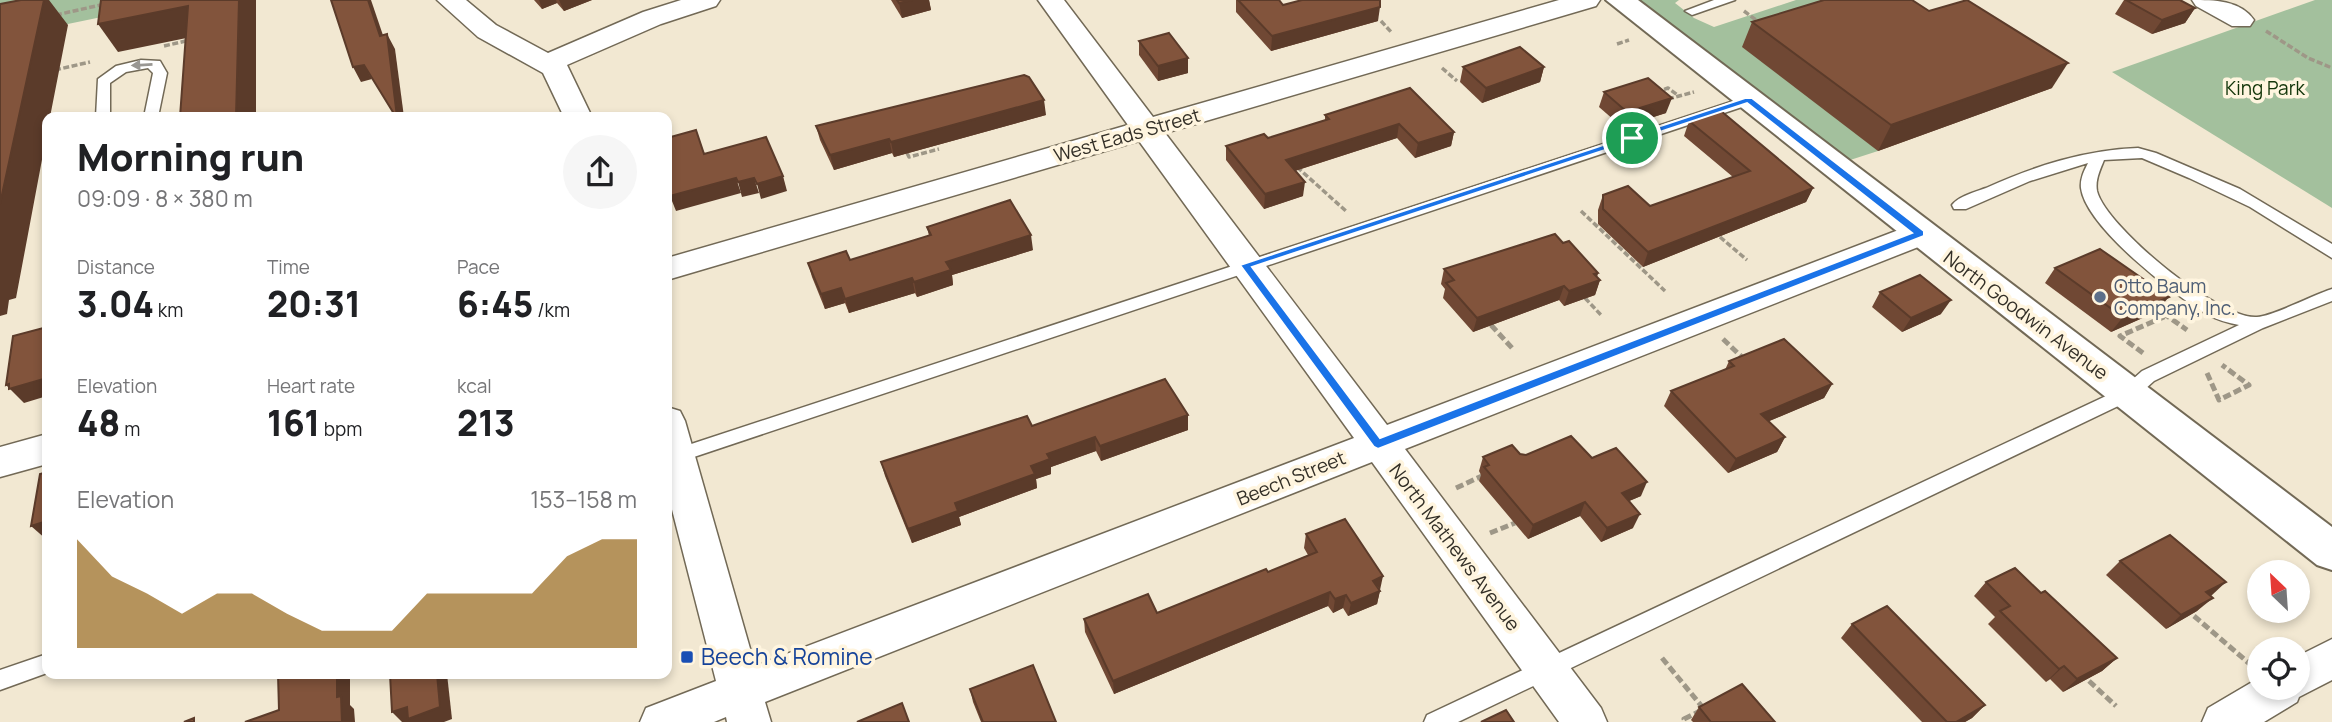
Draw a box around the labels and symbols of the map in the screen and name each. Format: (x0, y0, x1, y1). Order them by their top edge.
one-way arrow (131, 60, 153, 71)
park label: King Park (2225, 75, 2306, 101)
street label: West Eads Street (1051, 102, 1203, 168)
pin (1602, 108, 1662, 168)
street label: North Goodwin Avenue (1938, 244, 2114, 386)
place label: Otto Baum Company, Inc. (2114, 273, 2236, 321)
marker: Otto Baum Company, Inc. (2092, 289, 2108, 305)
street label: Beech Street (1233, 444, 1349, 512)
street label: North Mathews Avenue (1384, 458, 1526, 636)
north arrow (2247, 560, 2310, 623)
place label: Beech & Romine (701, 640, 873, 672)
marker: Beech & Romine (679, 649, 695, 665)

